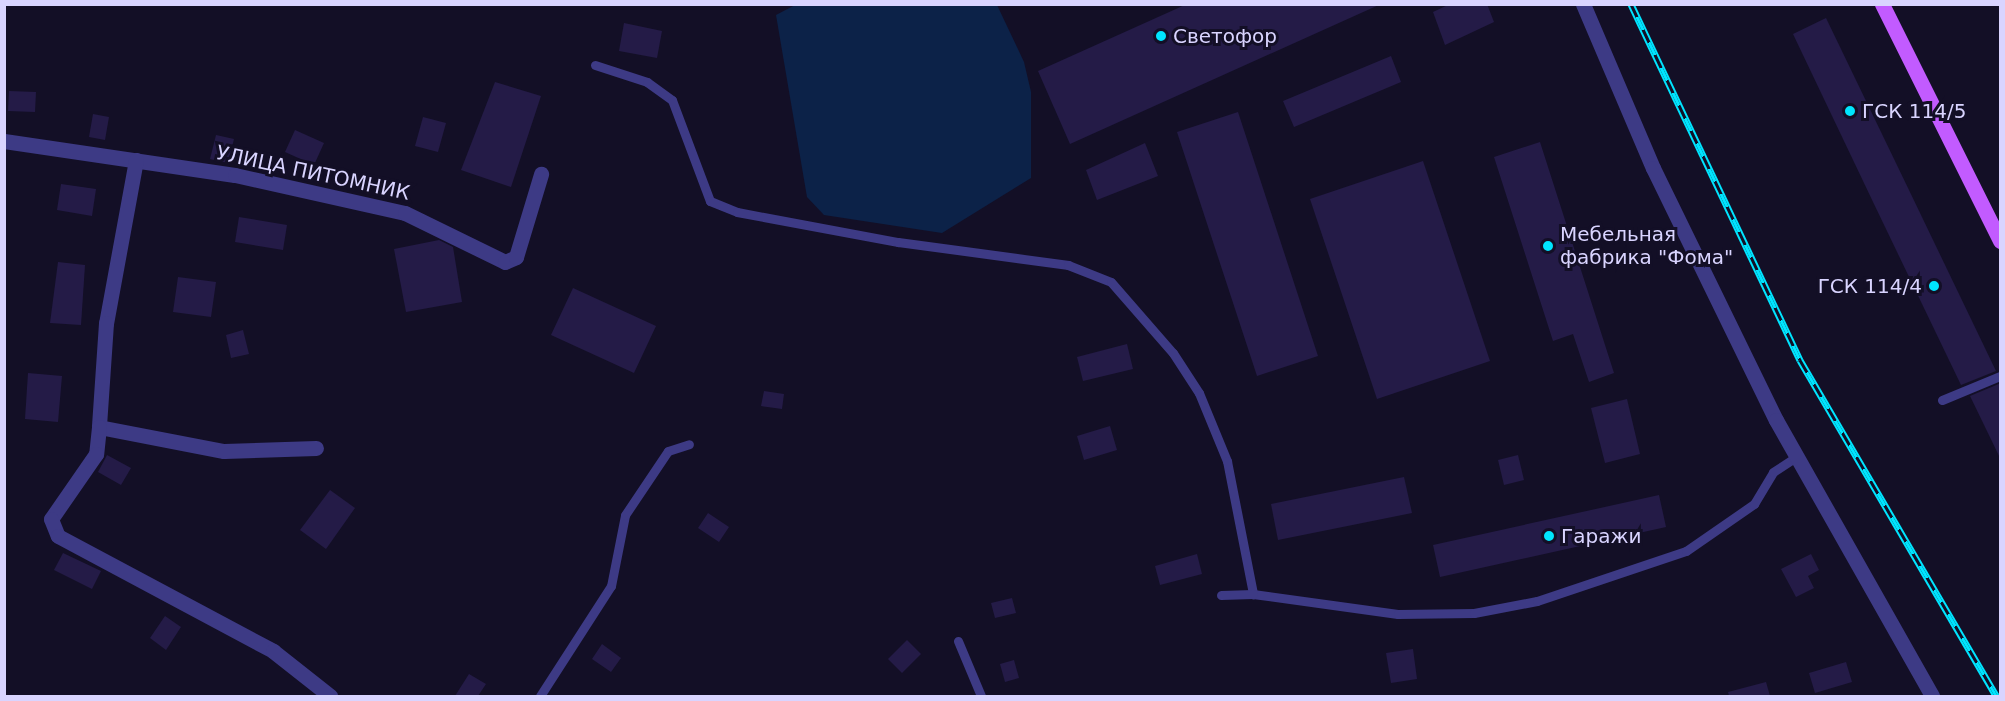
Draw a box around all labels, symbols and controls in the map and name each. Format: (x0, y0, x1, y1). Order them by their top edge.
place label: Светофор (1173, 24, 1277, 48)
marker: Светофор (1154, 29, 1168, 43)
place label: ГСК 114/5 (1862, 99, 1966, 123)
marker: ГСК 114/5 (1843, 104, 1857, 118)
street label: УЛИЦА ПИТОМНИК (214, 141, 412, 205)
place label: Мебельная фабрика "Фома" (1560, 222, 1733, 269)
marker: Мебельная фабрика "Фома" (1541, 239, 1555, 253)
place label: ГСК 114/4 (1818, 274, 1922, 298)
marker: ГСК 114/4 (1927, 279, 1941, 293)
place label: Гаражи (1561, 524, 1641, 548)
marker: Гаражи (1542, 529, 1556, 543)

